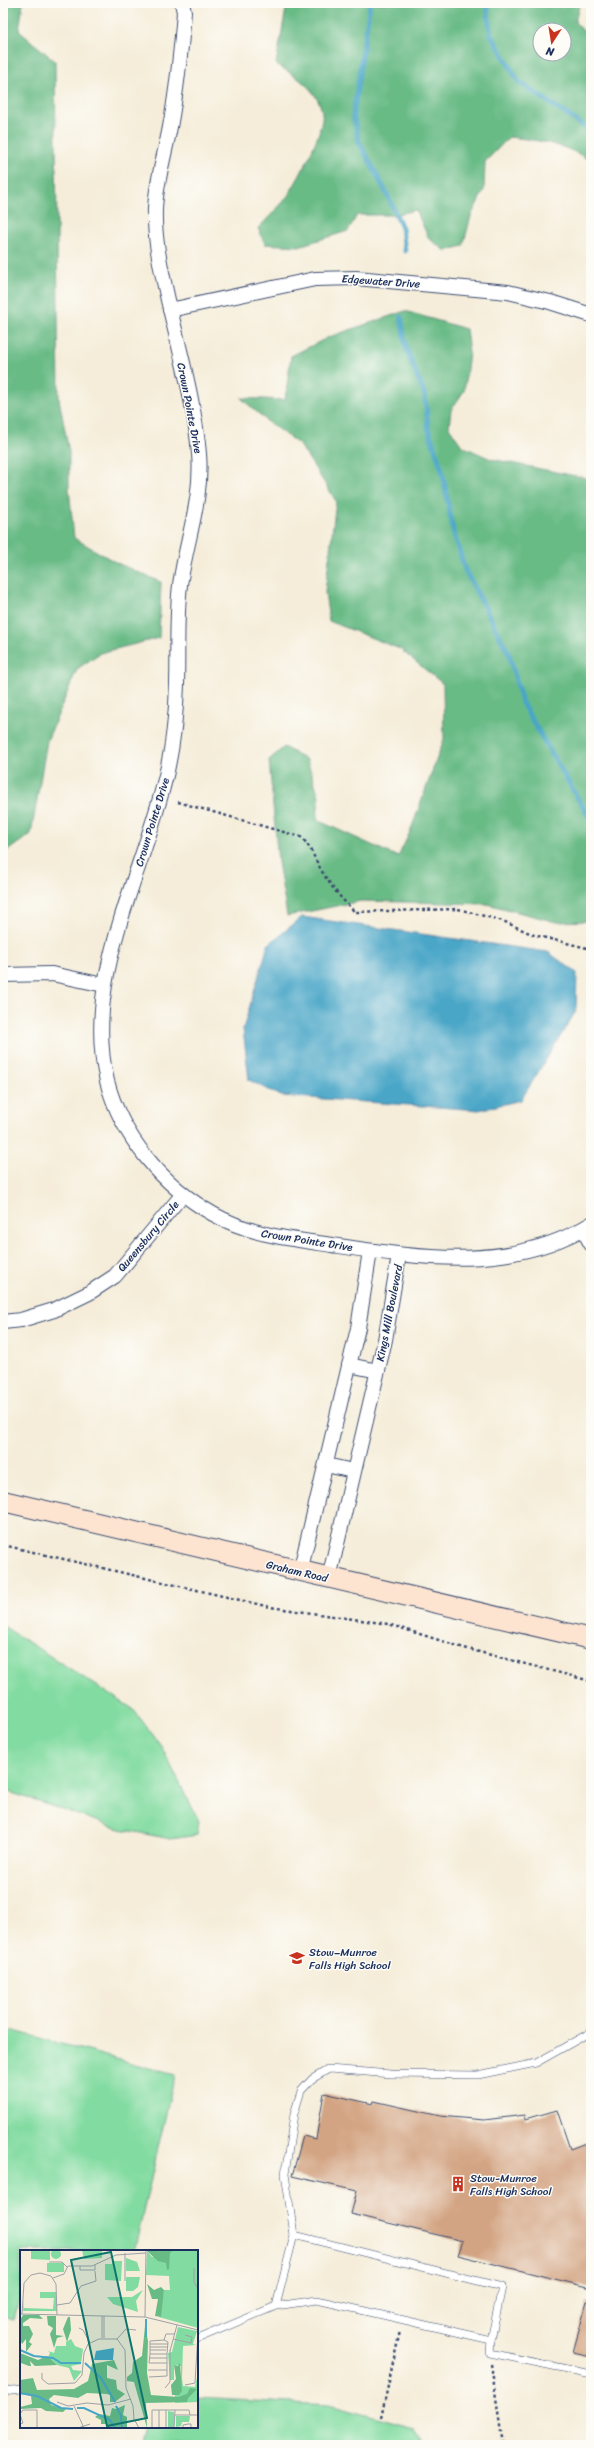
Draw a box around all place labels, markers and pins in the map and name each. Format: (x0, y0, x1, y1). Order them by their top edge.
place label: Stow–Munroe Falls High School (309, 1943, 391, 1975)
school or university icon: Stow–Munroe Falls High School (288, 1949, 306, 1967)
place label: Stow-Munroe Falls High School (470, 2169, 552, 2201)
building icon: Stow-Munroe Falls High School (449, 2175, 467, 2193)

